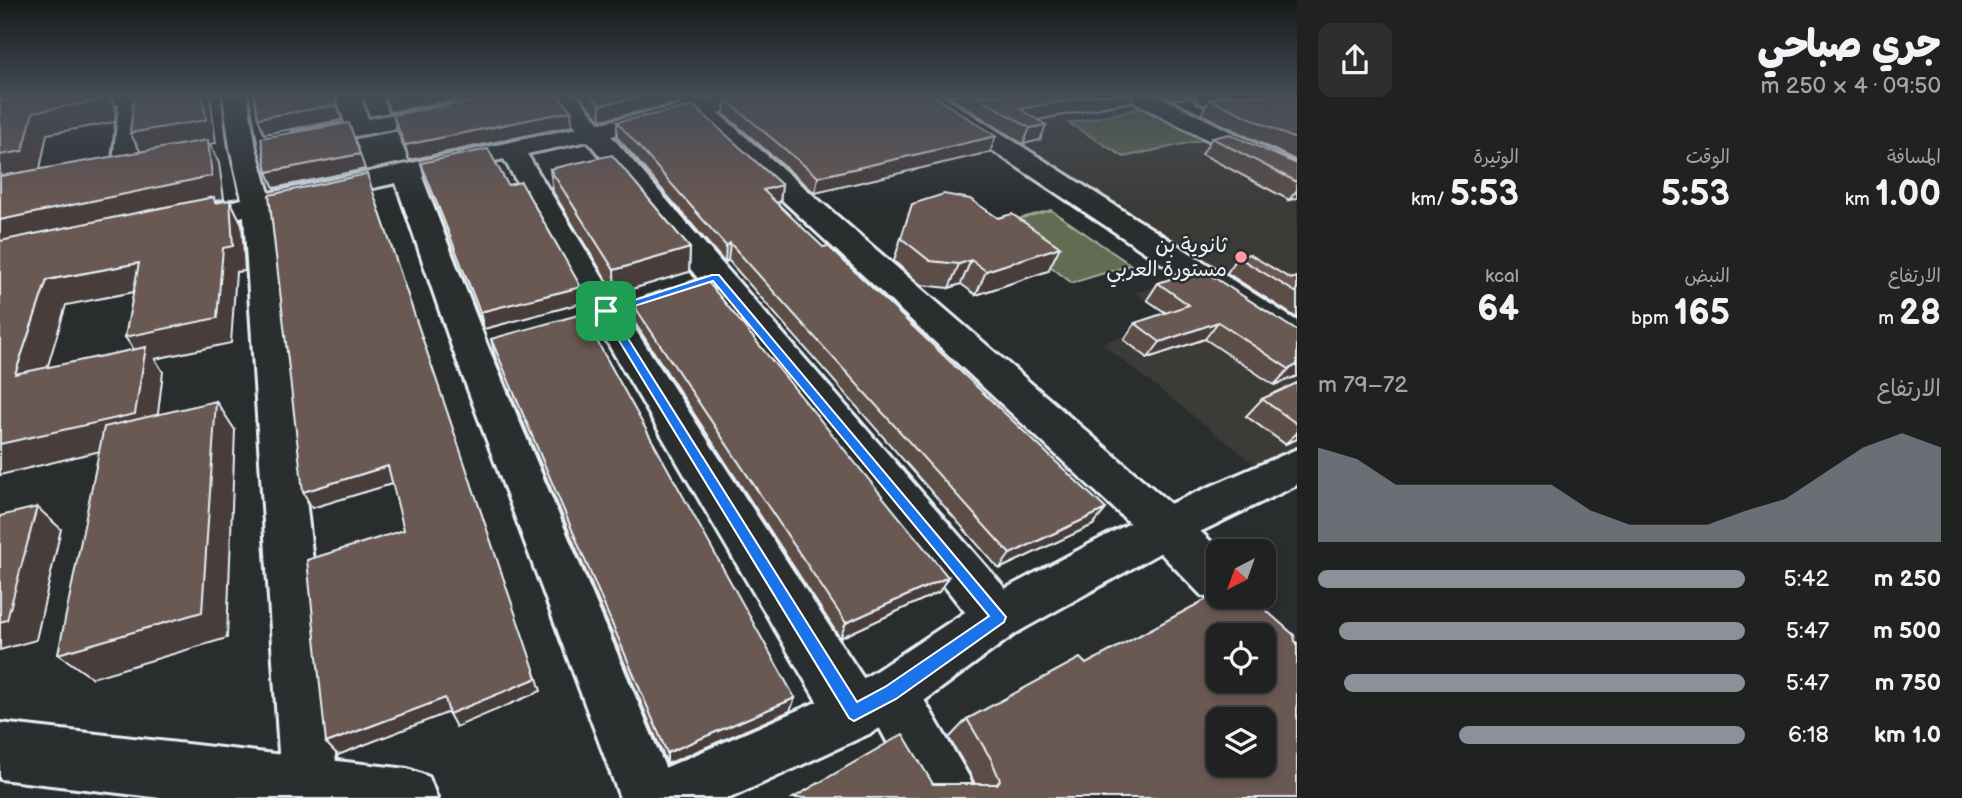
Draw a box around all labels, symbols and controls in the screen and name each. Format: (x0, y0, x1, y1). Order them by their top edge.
button: share (1318, 23, 1392, 97)
text: جري صباحي (1757, 23, 1941, 68)
text: 09:50 · 4 × 250 m (1761, 72, 1941, 100)
text: الوتيرة (1473, 146, 1519, 169)
text: الوقت (1686, 146, 1730, 169)
text: المسافة (1887, 146, 1941, 169)
text: 5:53 (1450, 173, 1519, 216)
text: 5:53 (1661, 173, 1730, 216)
text: 1.00 (1875, 173, 1941, 216)
text: /km (1411, 188, 1450, 211)
text: km (1845, 188, 1875, 211)
place label: ثانوية بن مستورة العربي (1106, 233, 1228, 288)
marker: ثانوية بن مستورة العربي (1233, 249, 1249, 265)
text: kcal (1485, 265, 1519, 288)
text: النبض (1685, 265, 1730, 288)
text: الارتفاع (1888, 265, 1941, 288)
pin (576, 281, 636, 341)
text: 64 (1477, 288, 1519, 331)
icon: arrive (587, 292, 625, 330)
text: 165 (1674, 292, 1730, 335)
text: 28 (1899, 292, 1941, 335)
text: bpm (1631, 307, 1674, 330)
text: m (1878, 307, 1899, 330)
text: 72–79 m (1318, 371, 1408, 399)
text: الارتفاع (1877, 375, 1941, 403)
north arrow (1206, 539, 1276, 609)
map controls (1206, 539, 1276, 777)
text: 5:42 (1784, 565, 1829, 593)
text: 250 m (1874, 565, 1941, 593)
text: 5:47 (1786, 617, 1829, 645)
text: 500 m (1873, 617, 1941, 645)
button: locate (1206, 623, 1276, 693)
text: 5:47 (1786, 669, 1829, 697)
text: 750 m (1875, 669, 1941, 697)
button: layers (1206, 707, 1276, 777)
text: 6:18 (1788, 721, 1829, 749)
text: 1.0 km (1874, 721, 1941, 749)

